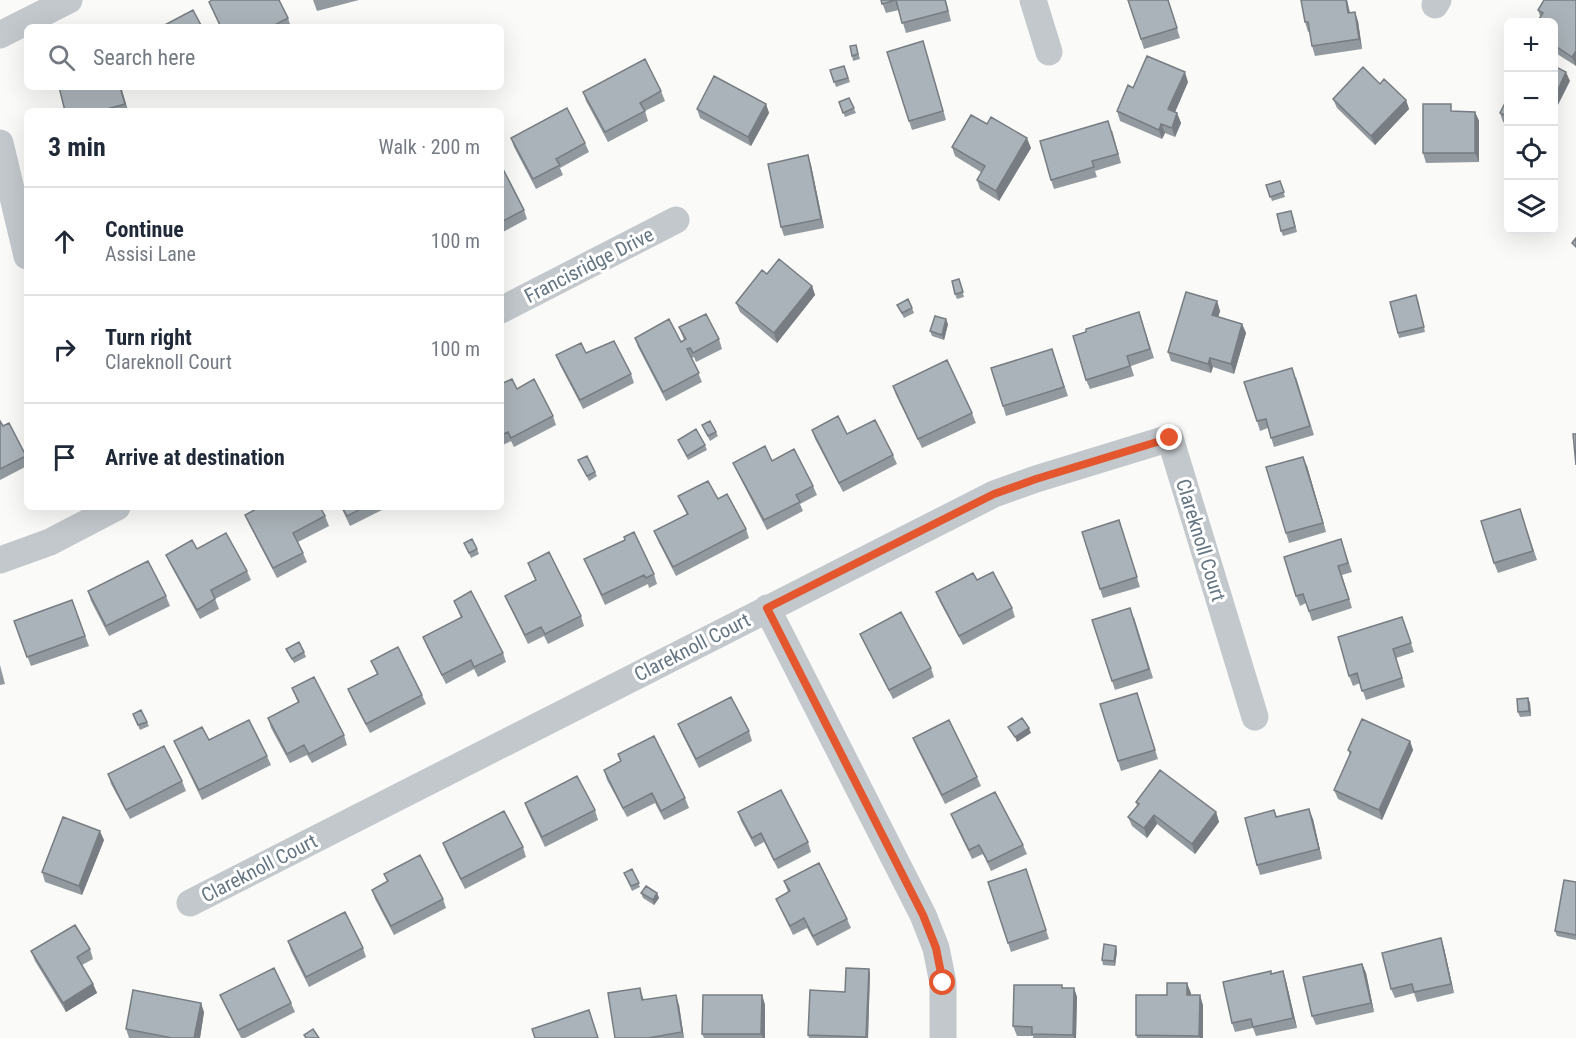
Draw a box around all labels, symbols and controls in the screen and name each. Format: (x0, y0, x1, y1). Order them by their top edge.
map controls (1504, 18, 1558, 234)
button: + (1504, 18, 1558, 72)
search box (24, 24, 504, 90)
icon: search (45, 41, 78, 74)
text: Search here (93, 45, 195, 70)
button: − (1504, 72, 1558, 126)
button: locate (1504, 126, 1558, 180)
text: 3 min (48, 132, 106, 162)
text: Walk · 200 m (379, 135, 480, 159)
button: layers (1504, 180, 1558, 234)
text: Continue (105, 217, 184, 242)
street label: Francisridge Drive (520, 222, 658, 308)
icon: ahead (48, 225, 81, 258)
text: 100 m (431, 229, 480, 253)
text: Assisi Lane (105, 242, 196, 266)
text: Turn right (105, 325, 192, 350)
icon: right (48, 333, 81, 366)
text: 100 m (431, 337, 480, 361)
text: Clareknoll Court (105, 350, 232, 374)
route end (1156, 424, 1182, 450)
icon: arrive (48, 441, 81, 474)
text: Arrive at destination (105, 445, 285, 470)
street label: Clareknoll Court (1171, 476, 1231, 604)
street label: Clareknoll Court (630, 607, 754, 686)
street label: Clareknoll Court (197, 828, 321, 907)
route start (929, 969, 955, 995)

